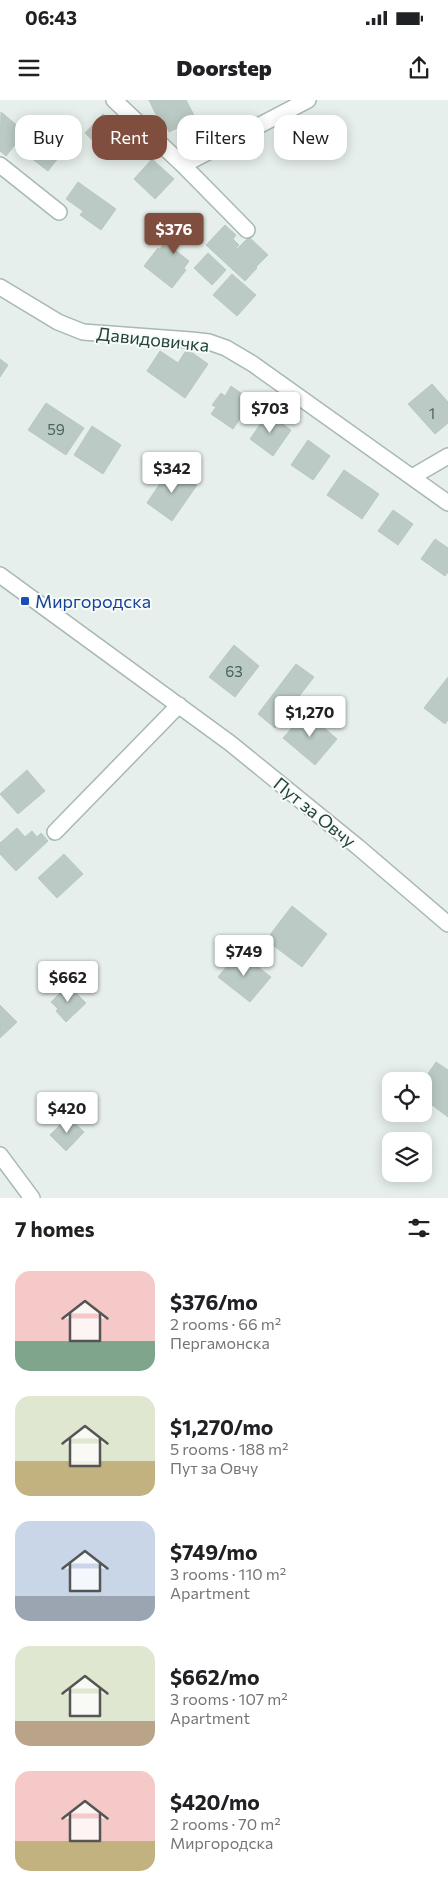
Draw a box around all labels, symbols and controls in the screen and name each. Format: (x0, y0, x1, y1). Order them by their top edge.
text: 06:43 (25, 6, 77, 29)
icon: menu (15, 54, 43, 82)
text: Doorstep (176, 54, 272, 81)
icon: share (405, 54, 433, 82)
chip: Buy (15, 115, 82, 160)
chip: Rent (92, 115, 167, 160)
chip: Filters (177, 115, 264, 160)
chip: New (274, 115, 347, 160)
pin: $376 (144, 212, 204, 255)
text: $376 (156, 219, 192, 238)
street label: Давидовичка (96, 322, 210, 356)
pin: $703 (240, 392, 300, 434)
text: $703 (251, 398, 289, 417)
house number: 1 (429, 404, 435, 422)
house number: 59 (47, 420, 65, 438)
pin: $342 (142, 452, 202, 494)
text: $342 (153, 458, 191, 477)
place label: Миргородска (35, 590, 151, 612)
marker: Миргородска (19, 595, 31, 607)
house number: 63 (225, 662, 243, 680)
pin: $1,270 (269, 696, 351, 738)
text: $1,270 (286, 702, 334, 721)
street label: Пут за Овчу (269, 772, 361, 852)
pin: $749 (214, 934, 274, 977)
text: $749 (226, 941, 262, 960)
pin: $662 (38, 960, 98, 1003)
text: $662 (49, 967, 87, 986)
map controls (382, 1072, 432, 1182)
button: locate (382, 1072, 432, 1122)
pin: $420 (37, 1092, 97, 1134)
text: $420 (48, 1098, 86, 1117)
button: layers (382, 1132, 432, 1182)
icon: filters (405, 1214, 433, 1242)
text: 7 homes (15, 1216, 94, 1241)
text: $376/mo (170, 1289, 258, 1314)
icon: home (55, 1291, 115, 1351)
text: 2 rooms · 66 m² (170, 1314, 281, 1333)
text: Пергамонска (170, 1333, 270, 1352)
text: $1,270/mo (170, 1414, 273, 1439)
icon: home (55, 1416, 115, 1476)
text: 5 rooms · 188 m² (170, 1439, 288, 1458)
text: Пут за Овчу (170, 1458, 258, 1477)
text: $749/mo (170, 1539, 257, 1564)
icon: home (55, 1541, 115, 1601)
text: 3 rooms · 110 m² (170, 1564, 286, 1583)
text: Apartment (170, 1583, 250, 1602)
text: $662/mo (170, 1664, 260, 1689)
icon: home (55, 1666, 115, 1726)
text: 3 rooms · 107 m² (170, 1689, 288, 1708)
text: Apartment (170, 1708, 250, 1727)
text: $420/mo (170, 1789, 260, 1814)
icon: home (55, 1791, 115, 1851)
text: 2 rooms · 70 m² (170, 1814, 281, 1833)
text: Миргородска (170, 1833, 273, 1852)

